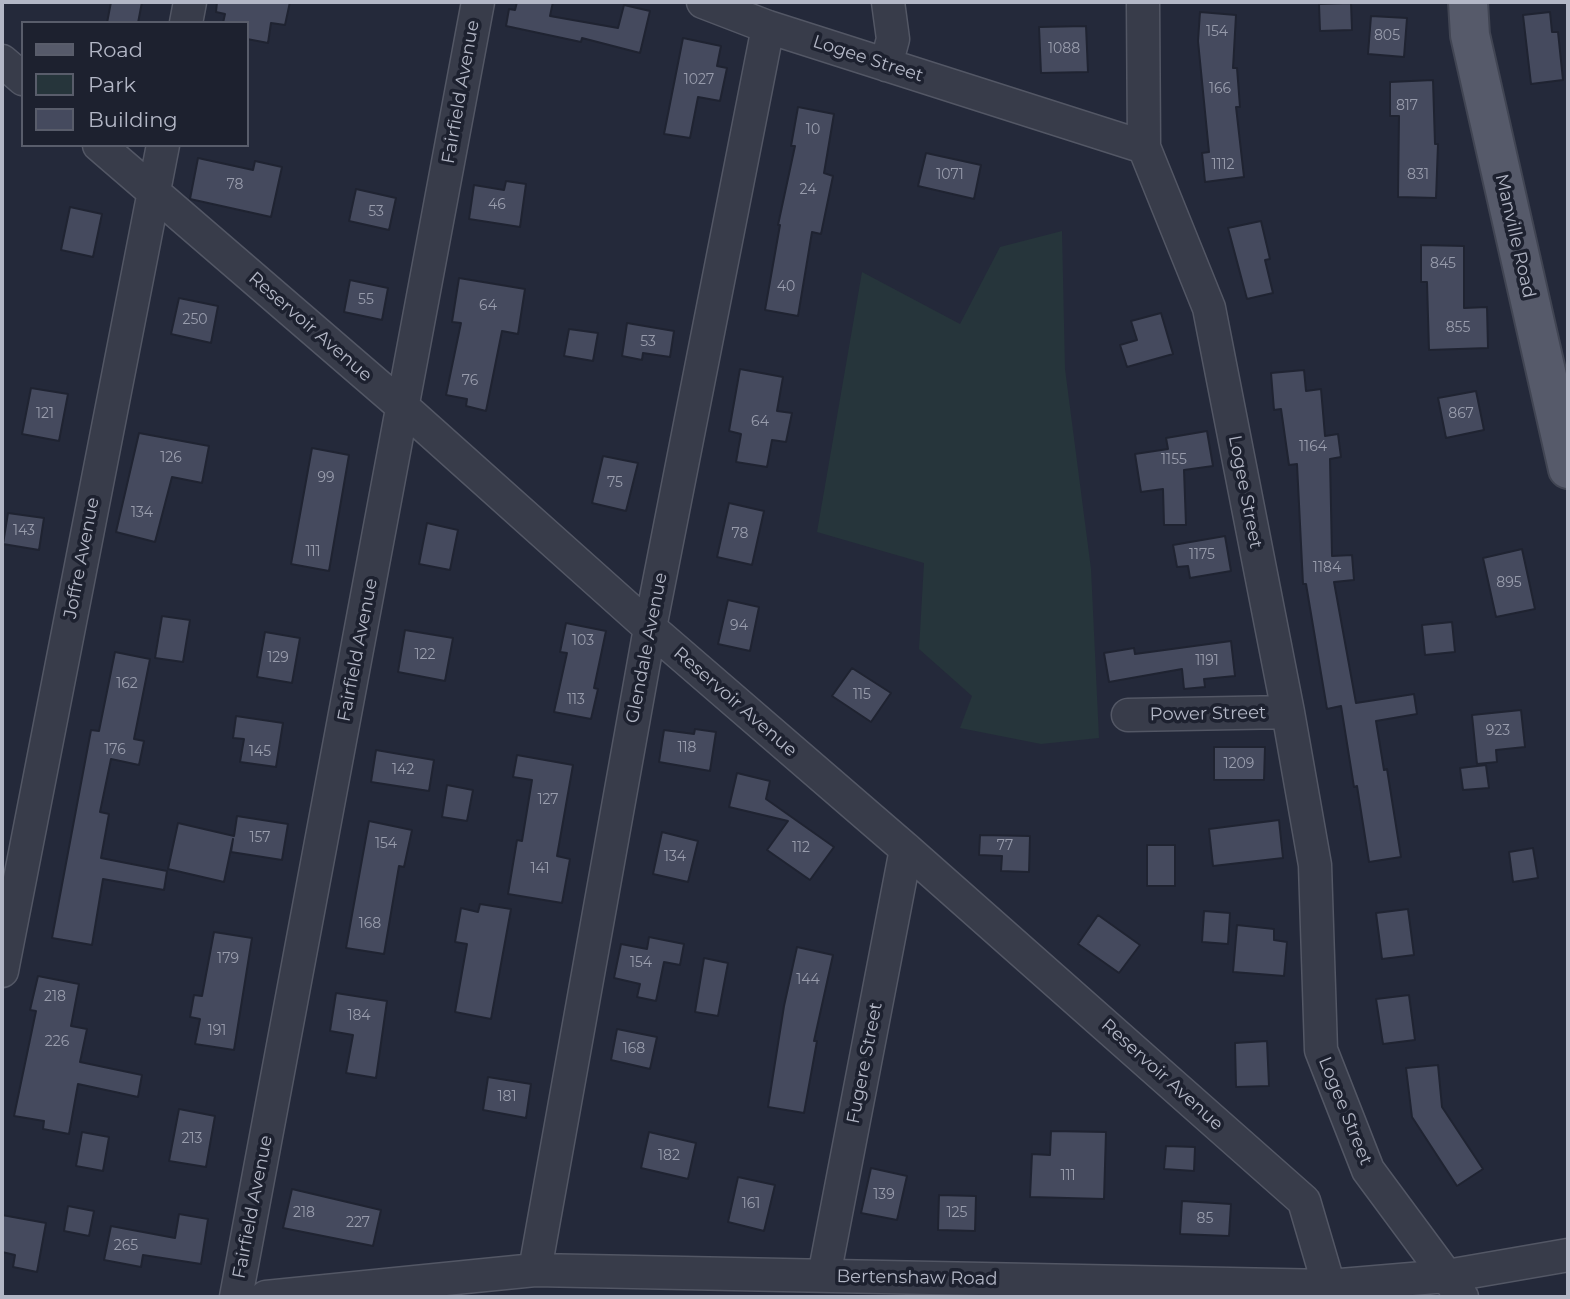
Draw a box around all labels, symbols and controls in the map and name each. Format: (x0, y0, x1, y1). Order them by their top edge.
street label: Fairfield Avenue (438, 18, 484, 166)
legend (21, 21, 248, 147)
house number: 154 (1206, 24, 1228, 40)
house number: 805 (1374, 28, 1400, 44)
street label: Logee Street (810, 31, 926, 87)
text: Road (88, 37, 143, 62)
house number: 1088 (1048, 41, 1080, 57)
text: Park (88, 72, 136, 97)
house number: 1027 (684, 72, 714, 88)
house number: 166 (1209, 81, 1231, 97)
house number: 817 (1396, 98, 1418, 114)
text: Building (88, 107, 178, 132)
house number: 10 (806, 122, 820, 138)
house number: 1112 (1211, 157, 1235, 173)
house number: 1071 (936, 167, 964, 183)
house number: 831 (1407, 167, 1429, 183)
street label: Manville Road (1490, 172, 1540, 300)
house number: 78 (227, 177, 243, 193)
house number: 24 (800, 182, 816, 198)
house number: 46 (488, 197, 506, 213)
house number: 53 (368, 204, 384, 220)
house number: 845 (1430, 256, 1456, 272)
street label: Reservoir Avenue (244, 268, 376, 386)
house number: 40 (777, 279, 795, 295)
house number: 55 (358, 292, 374, 308)
house number: 64 (479, 298, 497, 314)
house number: 250 (182, 312, 208, 328)
house number: 855 (1446, 320, 1470, 336)
house number: 53 (640, 334, 656, 350)
house number: 76 (462, 373, 478, 389)
house number: 121 (36, 406, 54, 422)
house number: 867 (1448, 406, 1474, 422)
house number: 64 (751, 414, 769, 430)
street label: Logee Street (1223, 434, 1267, 550)
house number: 1164 (1299, 439, 1327, 455)
house number: 126 (160, 450, 182, 466)
house number: 1155 (1161, 452, 1187, 468)
house number: 99 (317, 470, 335, 486)
house number: 75 (607, 475, 623, 491)
street label: Joffre Avenue (60, 496, 104, 620)
house number: 134 (131, 505, 153, 521)
house number: 143 (13, 523, 35, 539)
house number: 78 (732, 526, 748, 542)
house number: 111 (305, 544, 321, 560)
house number: 1175 (1189, 547, 1215, 563)
house number: 1184 (1313, 560, 1341, 576)
street label: Glendale Avenue (622, 571, 672, 725)
house number: 895 (1496, 575, 1522, 591)
street label: Fairfield Avenue (334, 577, 382, 723)
house number: 94 (730, 618, 748, 634)
house number: 103 (572, 633, 594, 649)
street label: Reservoir Avenue (669, 643, 801, 761)
house number: 122 (415, 647, 435, 663)
house number: 129 (267, 650, 289, 666)
house number: 1191 (1195, 653, 1219, 669)
house number: 162 (116, 676, 138, 692)
house number: 115 (853, 687, 871, 703)
house number: 113 (567, 692, 585, 708)
street label: Power Street (1150, 702, 1266, 726)
house number: 923 (1486, 723, 1510, 739)
house number: 118 (677, 740, 697, 756)
house number: 176 (104, 742, 126, 758)
house number: 145 (249, 744, 271, 760)
house number: 1209 (1224, 756, 1254, 772)
house number: 142 (392, 762, 414, 778)
house number: 127 (537, 792, 559, 808)
house number: 157 (249, 830, 271, 846)
house number: 154 (375, 836, 397, 852)
house number: 77 (997, 838, 1013, 854)
house number: 112 (792, 840, 810, 856)
house number: 134 (664, 849, 686, 865)
house number: 141 (530, 861, 550, 877)
house number: 168 (359, 916, 381, 932)
house number: 179 (217, 951, 239, 967)
house number: 154 (630, 955, 652, 971)
house number: 144 (796, 972, 820, 988)
house number: 218 (44, 989, 66, 1005)
street label: Fugere Street (843, 1000, 887, 1126)
house number: 184 (347, 1008, 371, 1024)
street label: Reservoir Avenue (1097, 1015, 1227, 1135)
house number: 191 (208, 1023, 226, 1039)
house number: 226 (45, 1034, 69, 1050)
house number: 168 (623, 1041, 645, 1057)
street label: Logee Street (1313, 1054, 1377, 1168)
house number: 181 (497, 1089, 517, 1105)
house number: 213 (182, 1131, 202, 1147)
street label: Fairfield Avenue (229, 1134, 277, 1280)
house number: 182 (658, 1148, 680, 1164)
house number: 111 (1060, 1168, 1076, 1184)
house number: 139 (873, 1187, 895, 1203)
house number: 161 (742, 1196, 760, 1212)
house number: 218 (293, 1205, 315, 1221)
house number: 125 (947, 1205, 967, 1221)
house number: 85 (1197, 1211, 1213, 1227)
house number: 227 (346, 1215, 370, 1231)
house number: 265 (114, 1238, 138, 1254)
street label: Bertenshaw Road (836, 1266, 998, 1290)

